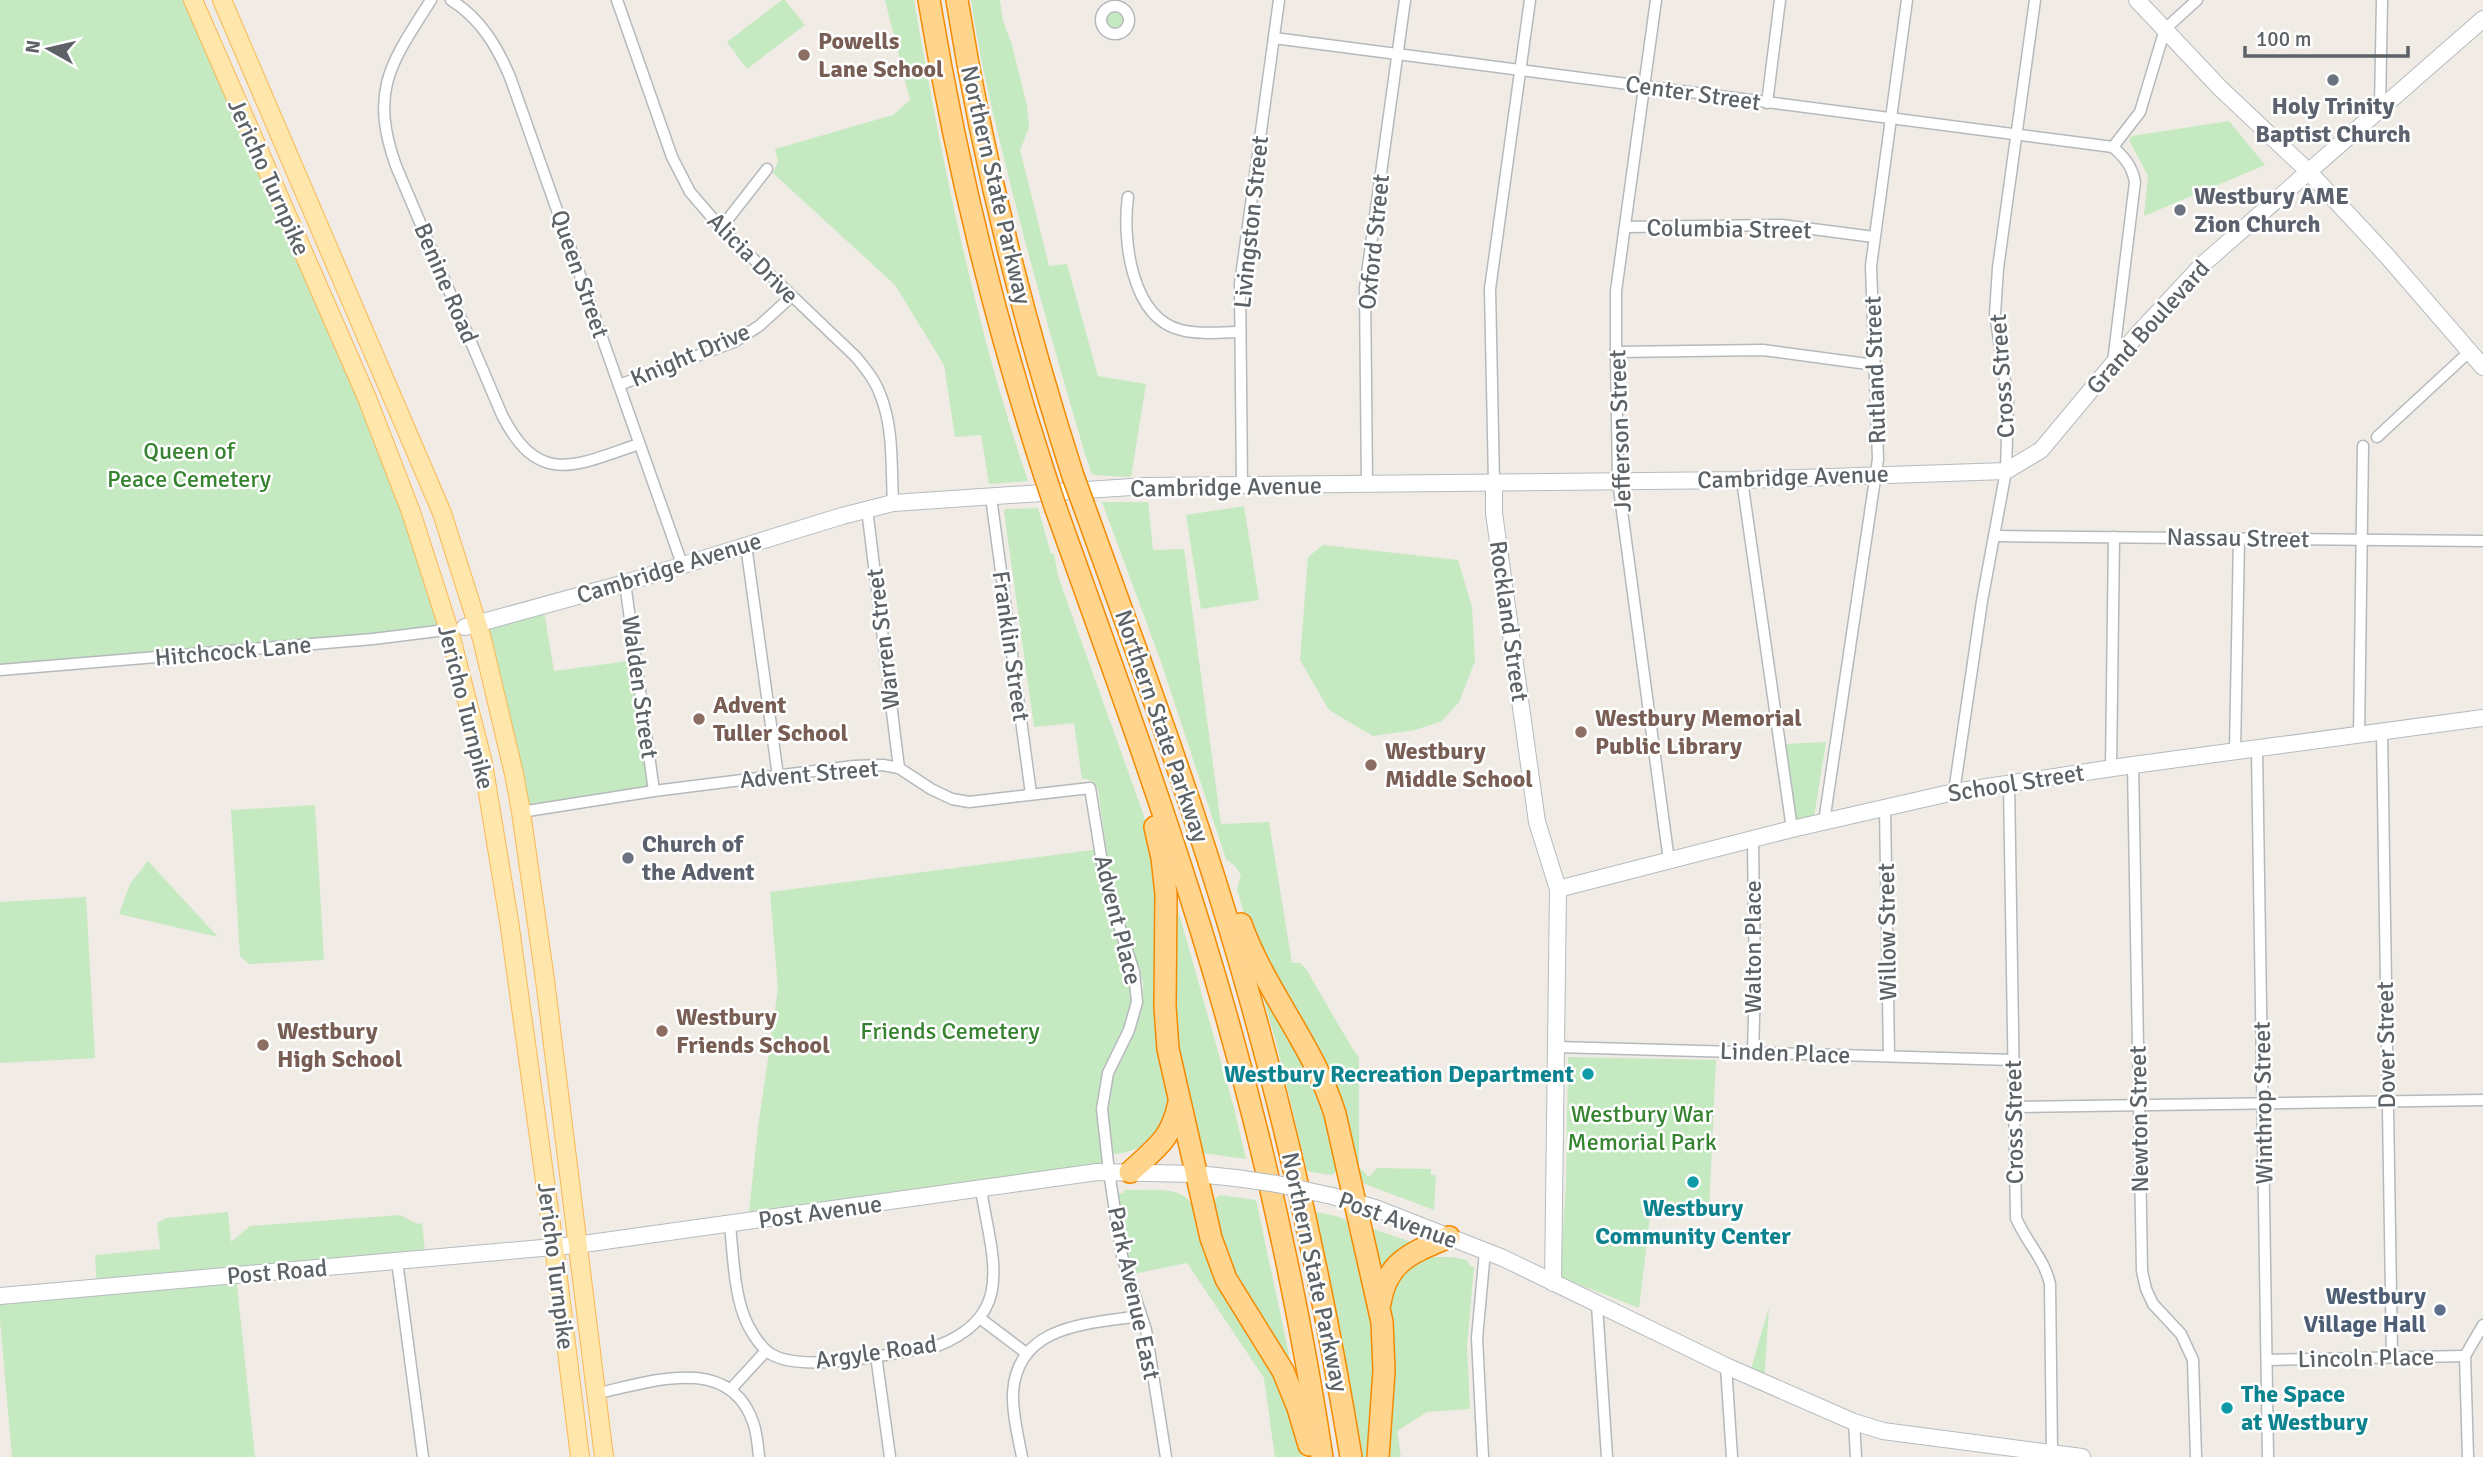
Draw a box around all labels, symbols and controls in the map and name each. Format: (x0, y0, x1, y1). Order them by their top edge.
north arrow (14, 14, 84, 84)
scale bar (2245, 14, 2408, 58)
place label: Powells Lane School (818, 26, 944, 84)
text: 100 m (2256, 26, 2311, 52)
text: N (20, 39, 46, 55)
marker: Powells Lane School (796, 47, 812, 63)
street label: Northern State Parkway (954, 63, 1038, 307)
street label: Center Street (1623, 69, 1763, 117)
marker: Holy Trinity Baptist Church (2325, 72, 2341, 88)
place label: Holy Trinity Baptist Church (2255, 91, 2411, 149)
street label: Jericho Turnpike (221, 94, 317, 260)
street label: Livingston Street (1227, 134, 1275, 310)
street label: Oxford Street (1352, 173, 1396, 311)
place label: Westbury AME Zion Church (2194, 181, 2349, 239)
marker: Westbury AME Zion Church (2172, 202, 2188, 218)
street label: Queen Street (544, 206, 616, 342)
street label: Alicia Drive (701, 206, 805, 310)
street label: Columbia Street (1646, 213, 1812, 245)
street label: Benine Road (407, 218, 485, 348)
street label: Grand Boulevard (2080, 254, 2216, 400)
street label: Rutland Street (1857, 295, 1893, 445)
street label: Cross Street (1983, 313, 2021, 439)
street label: Knight Drive (626, 316, 754, 394)
street label: Jefferson Street (1602, 349, 1638, 513)
park label: Queen of Peace Cemetery (107, 436, 271, 494)
street label: Cambridge Avenue (1697, 459, 1889, 495)
street label: Cambridge Avenue (1130, 470, 1322, 504)
street label: Nassau Street (2166, 522, 2310, 554)
street label: Cambridge Avenue (573, 526, 765, 610)
street label: Rockland Street (1483, 538, 1535, 704)
street label: Warren Street (859, 567, 907, 711)
street label: Franklin Street (986, 569, 1036, 723)
street label: Northern State Parkway (1108, 606, 1216, 846)
street label: Walden Street (615, 613, 665, 761)
street label: Jericho Turnpike (431, 622, 501, 792)
street label: Hitchcock Lane (153, 629, 313, 673)
place label: Advent Tuller School (713, 690, 848, 748)
place label: Westbury Memorial Public Library (1595, 703, 1802, 761)
marker: Advent Tuller School (691, 711, 707, 727)
marker: Westbury Memorial Public Library (1573, 724, 1589, 740)
place label: Westbury Middle School (1385, 736, 1533, 794)
street label: Advent Street (738, 753, 880, 795)
marker: Westbury Middle School (1363, 757, 1379, 773)
street label: School Street (1946, 757, 2086, 809)
place label: Church of the Advent (641, 829, 755, 887)
marker: Church of the Advent (620, 850, 636, 866)
street label: Advent Place (1087, 852, 1149, 988)
street label: Willow Street (1871, 863, 1903, 1001)
street label: Walton Place (1738, 880, 1768, 1014)
street label: Dover Street (2370, 981, 2402, 1109)
place label: Westbury Friends School (676, 1002, 830, 1060)
place label: Westbury High School (277, 1016, 403, 1074)
park label: Friends Cemetery (860, 1016, 1040, 1046)
street label: Winthrop Street (2247, 1021, 2279, 1185)
marker: Westbury Friends School (654, 1023, 670, 1039)
street label: Linden Place (1719, 1036, 1851, 1070)
marker: Westbury High School (255, 1037, 271, 1053)
street label: Newton Street (2123, 1045, 2155, 1193)
place label: Westbury Recreation Department (1224, 1059, 1574, 1089)
street label: Cross Street (1998, 1060, 2030, 1184)
marker: Westbury Recreation Department (1580, 1066, 1596, 1082)
park label: Westbury War Memorial Park (1567, 1099, 1717, 1157)
street label: Northern State Parkway (1275, 1149, 1355, 1395)
marker: Westbury Community Center (1685, 1174, 1701, 1190)
street label: Jericho Turnpike (531, 1181, 581, 1351)
street label: Post Avenue (1334, 1185, 1462, 1255)
street label: Post Avenue (756, 1188, 884, 1236)
place label: Westbury Community Center (1595, 1193, 1791, 1251)
street label: Park Avenue East (1101, 1204, 1167, 1382)
street label: Post Road (225, 1253, 329, 1291)
place label: Westbury Village Hall (2304, 1281, 2426, 1339)
marker: Westbury Village Hall (2432, 1302, 2448, 1318)
street label: Argyle Road (813, 1329, 939, 1375)
street label: Lincoln Place (2297, 1342, 2435, 1374)
place label: The Space at Westbury (2241, 1379, 2368, 1437)
marker: The Space at Westbury (2219, 1400, 2235, 1416)

